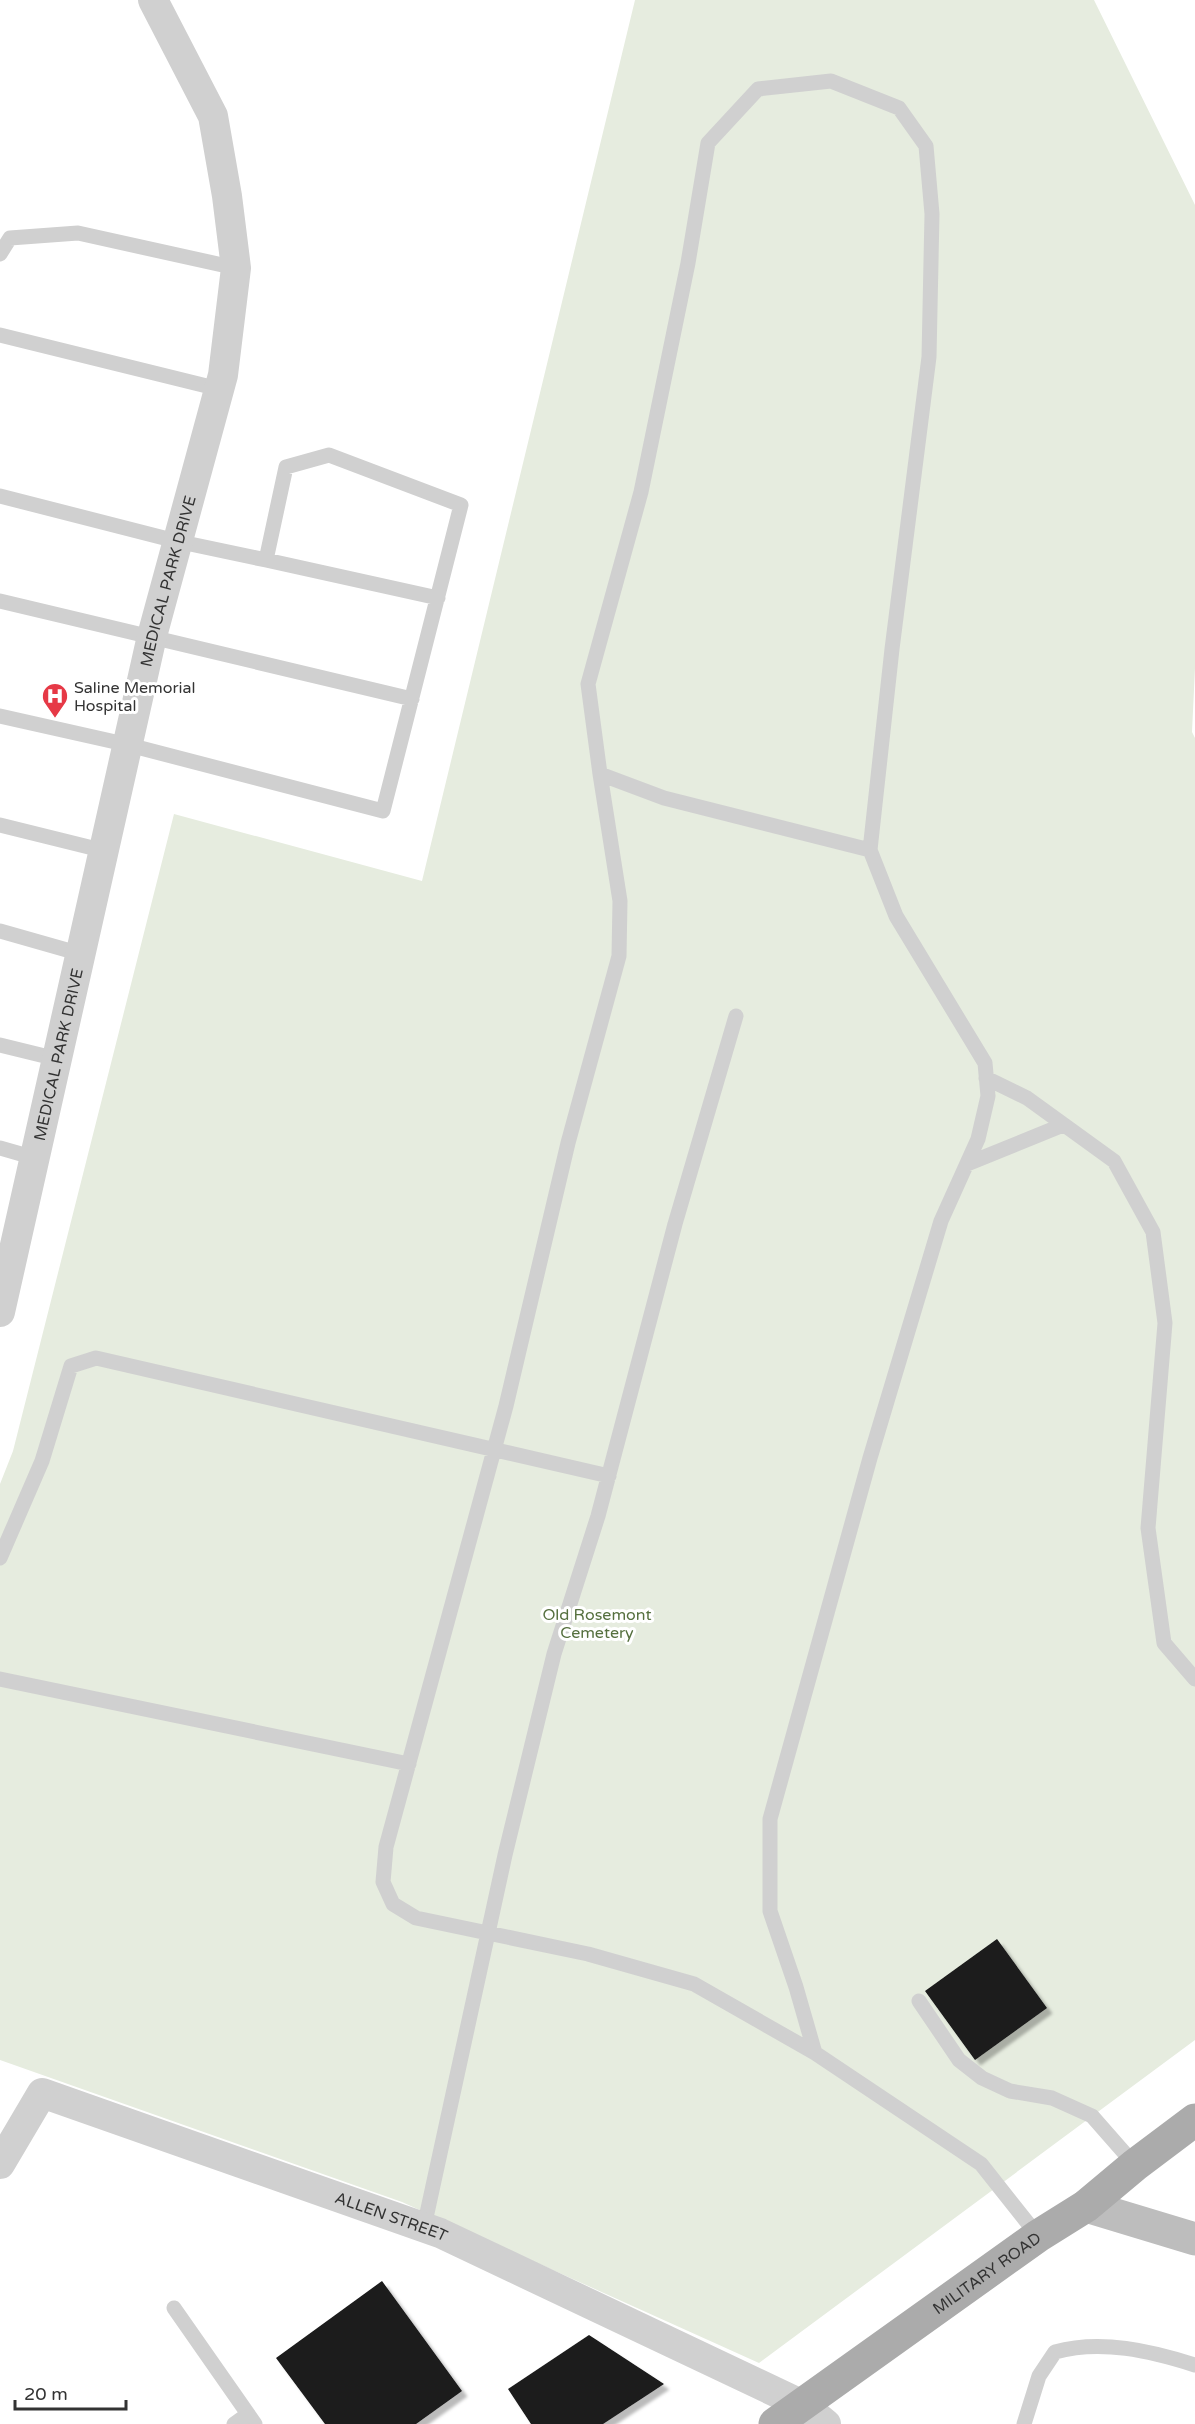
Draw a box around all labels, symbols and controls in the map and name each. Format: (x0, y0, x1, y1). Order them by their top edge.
street label: MEDICAL PARK DRIVE (136, 493, 201, 669)
place label: Saline Memorial Hospital (74, 678, 196, 716)
hospital icon: Saline Memorial Hospital (40, 681, 70, 719)
street label: MEDICAL PARK DRIVE (30, 966, 88, 1143)
park label: Old Rosemont Cemetery (542, 1605, 652, 1643)
street label: ALLEN STREET (332, 2188, 451, 2246)
street label: MILITARY ROAD (929, 2228, 1045, 2319)
scale bar (15, 2373, 126, 2411)
text: 20 m (24, 2383, 68, 2405)

